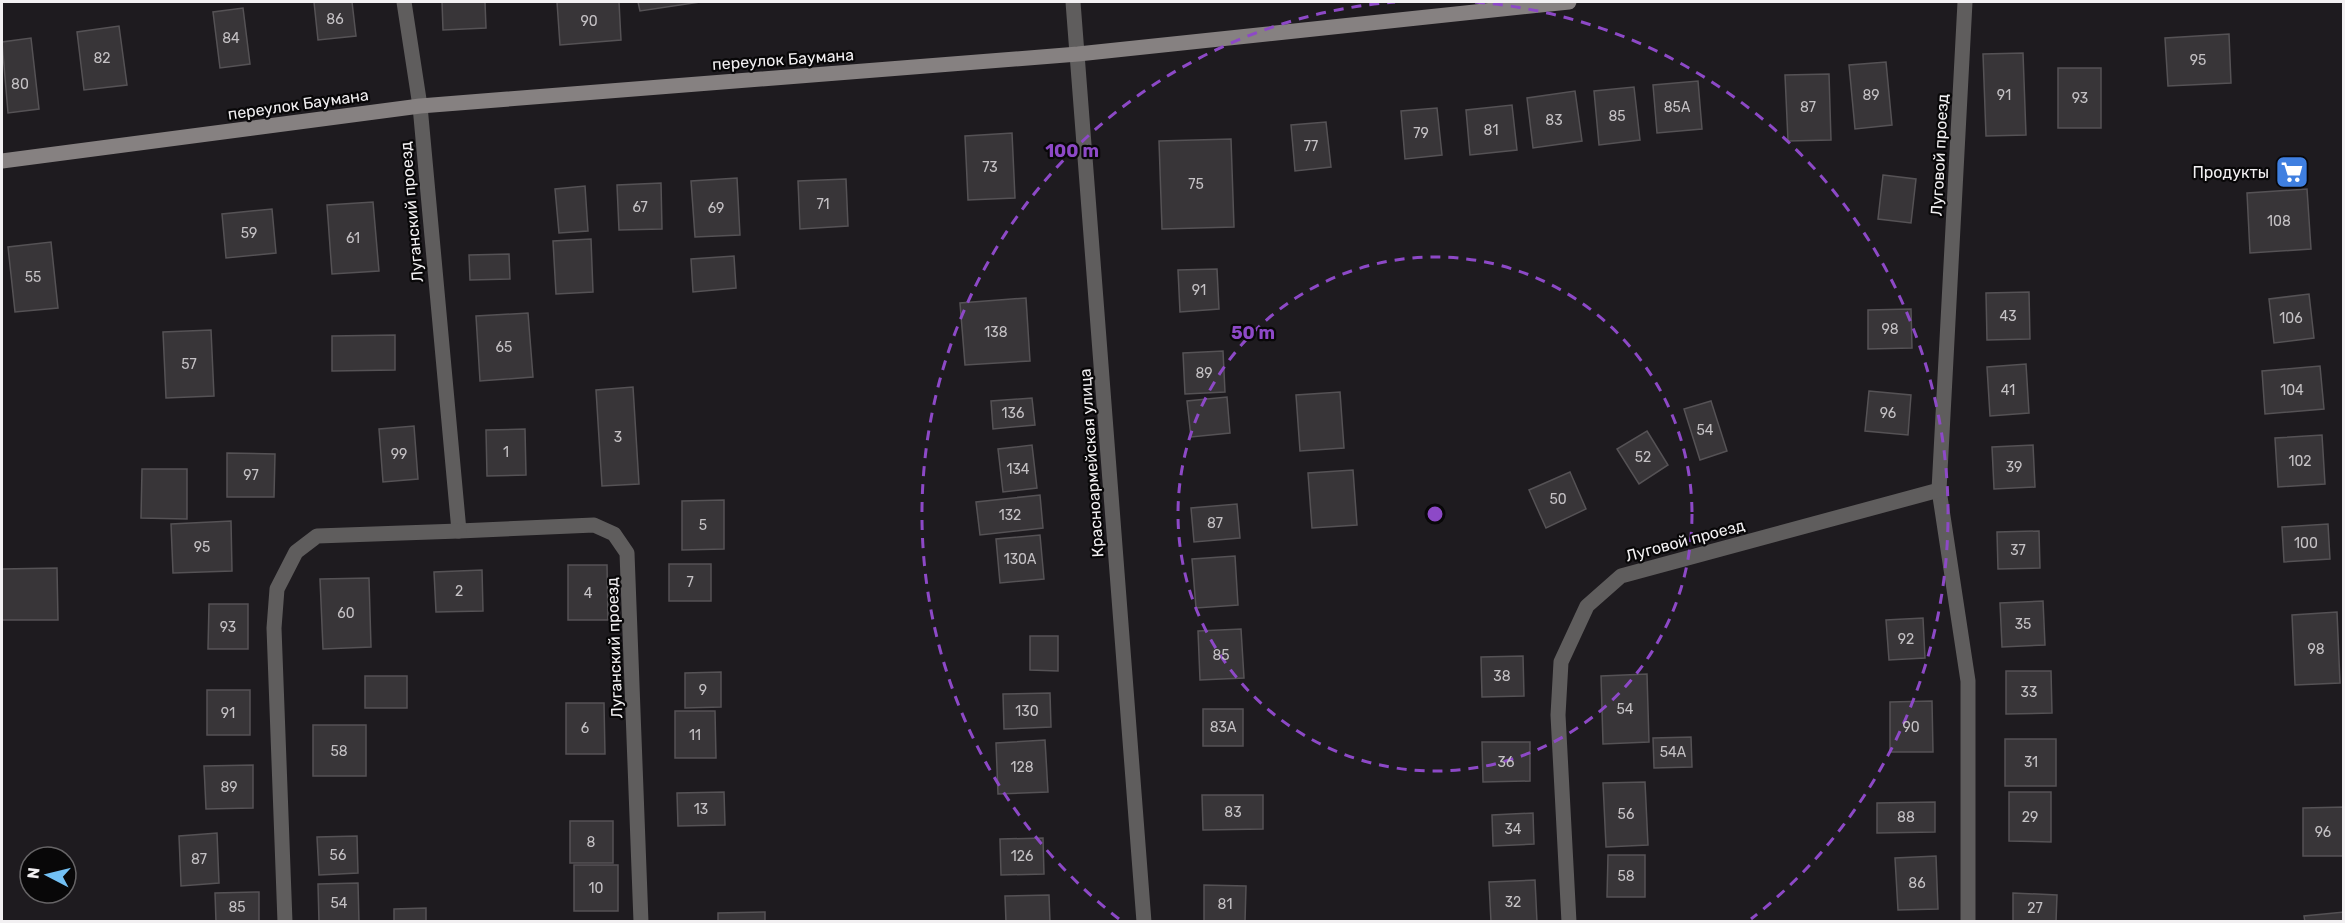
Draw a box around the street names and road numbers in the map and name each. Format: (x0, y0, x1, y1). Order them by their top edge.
street label: переулок Баумана (712, 45, 855, 74)
street label: переулок Баумана (226, 85, 370, 124)
street label: Луговой проезд (1927, 93, 1952, 217)
street label: Луганский проезд (396, 140, 427, 283)
street label: Красноармейская улица (1075, 368, 1108, 558)
street label: Луговой проезд (1623, 515, 1747, 566)
street label: Луганский проезд (603, 577, 626, 719)

